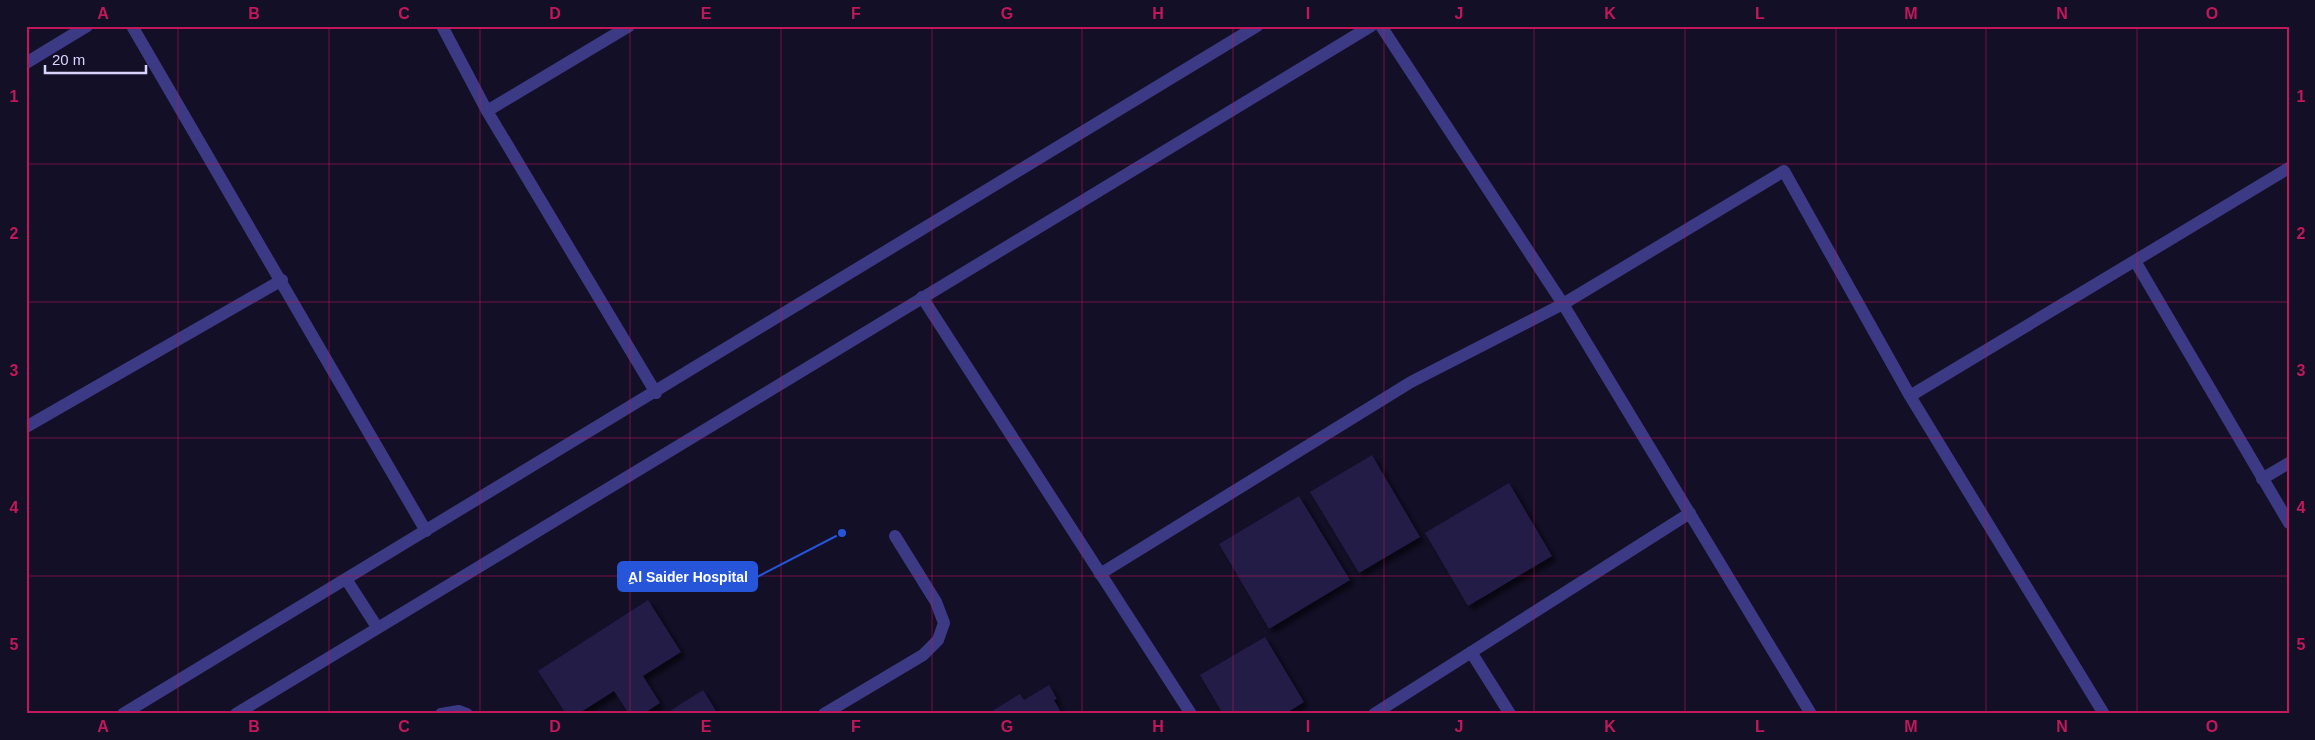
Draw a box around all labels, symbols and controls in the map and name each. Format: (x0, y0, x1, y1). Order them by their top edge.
text: A (97, 5, 109, 22)
text: B (248, 5, 260, 22)
text: C (398, 5, 410, 22)
text: D (549, 5, 561, 22)
text: E (701, 5, 712, 22)
text: F (851, 5, 861, 22)
text: G (1001, 5, 1013, 22)
text: H (1152, 5, 1164, 22)
text: I (1306, 5, 1310, 22)
text: J (1455, 5, 1463, 22)
text: K (1604, 5, 1616, 22)
text: L (1755, 5, 1765, 22)
text: M (1904, 5, 1918, 22)
text: N (2056, 5, 2068, 22)
text: O (2206, 5, 2218, 22)
scale bar (45, 42, 146, 74)
text: 20 m (52, 51, 85, 68)
text: 1 (10, 88, 19, 105)
text: 1 (2297, 88, 2306, 105)
text: 2 (10, 225, 19, 242)
text: 2 (2297, 225, 2306, 242)
text: 3 (10, 362, 19, 379)
text: 3 (2297, 362, 2306, 379)
text: 4 (10, 499, 19, 516)
text: 4 (2297, 499, 2306, 516)
callout: ِAl Saider Hospital (618, 562, 757, 591)
text: ِAl Saider Hospital (628, 569, 748, 585)
text: 5 (10, 636, 19, 653)
text: 5 (2297, 636, 2306, 653)
text: A (97, 718, 109, 735)
text: B (248, 718, 260, 735)
text: C (398, 718, 410, 735)
text: D (549, 718, 561, 735)
text: E (701, 718, 712, 735)
text: F (851, 718, 861, 735)
text: G (1001, 718, 1013, 735)
text: H (1152, 718, 1164, 735)
text: I (1306, 718, 1310, 735)
text: J (1455, 718, 1463, 735)
text: K (1604, 718, 1616, 735)
text: L (1755, 718, 1765, 735)
text: M (1904, 718, 1918, 735)
text: N (2056, 718, 2068, 735)
text: O (2206, 718, 2218, 735)

